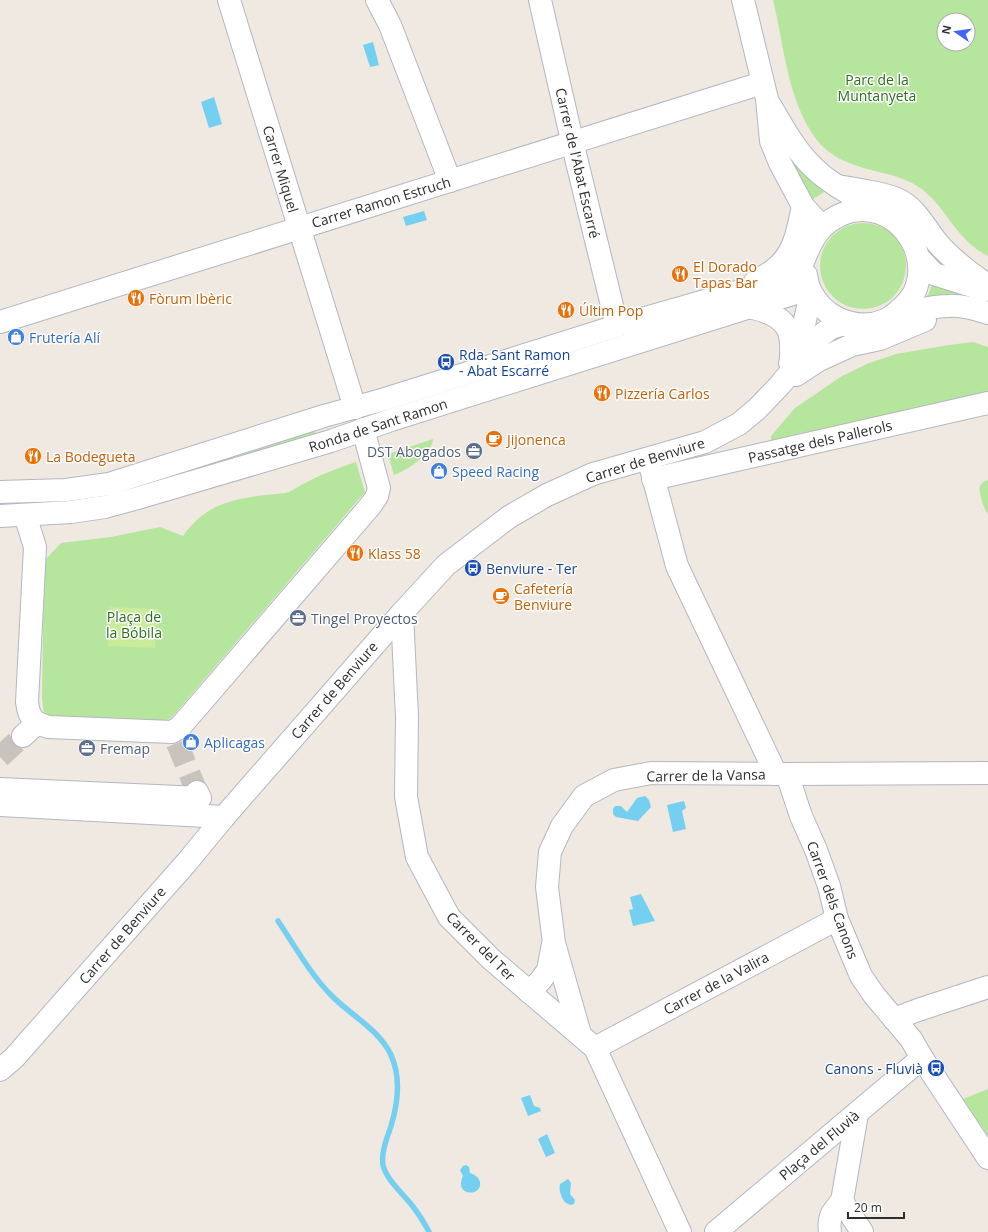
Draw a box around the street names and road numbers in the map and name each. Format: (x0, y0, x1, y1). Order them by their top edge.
street label: Carrer de l'Abat Escarré (551, 86, 605, 240)
street label: Carrer Miquel (259, 123, 303, 215)
street label: Carrer Ramon Estruch (309, 172, 453, 232)
street label: Ronda de Sant Ramon (306, 394, 450, 456)
street label: Passatge dels Pallerols (746, 415, 894, 467)
street label: Carrer de Benviure (583, 433, 707, 487)
street label: Carrer de Benviure (286, 637, 382, 743)
street label: Carrer de la Vansa (646, 764, 766, 786)
street label: Carrer dels Canons (803, 838, 863, 962)
street label: Carrer de Benviure (74, 882, 170, 988)
street label: Carrer del Ter (442, 907, 520, 985)
street label: Carrer de la Valira (660, 947, 772, 1019)
street label: Plaça del Fluvià (775, 1106, 863, 1184)

